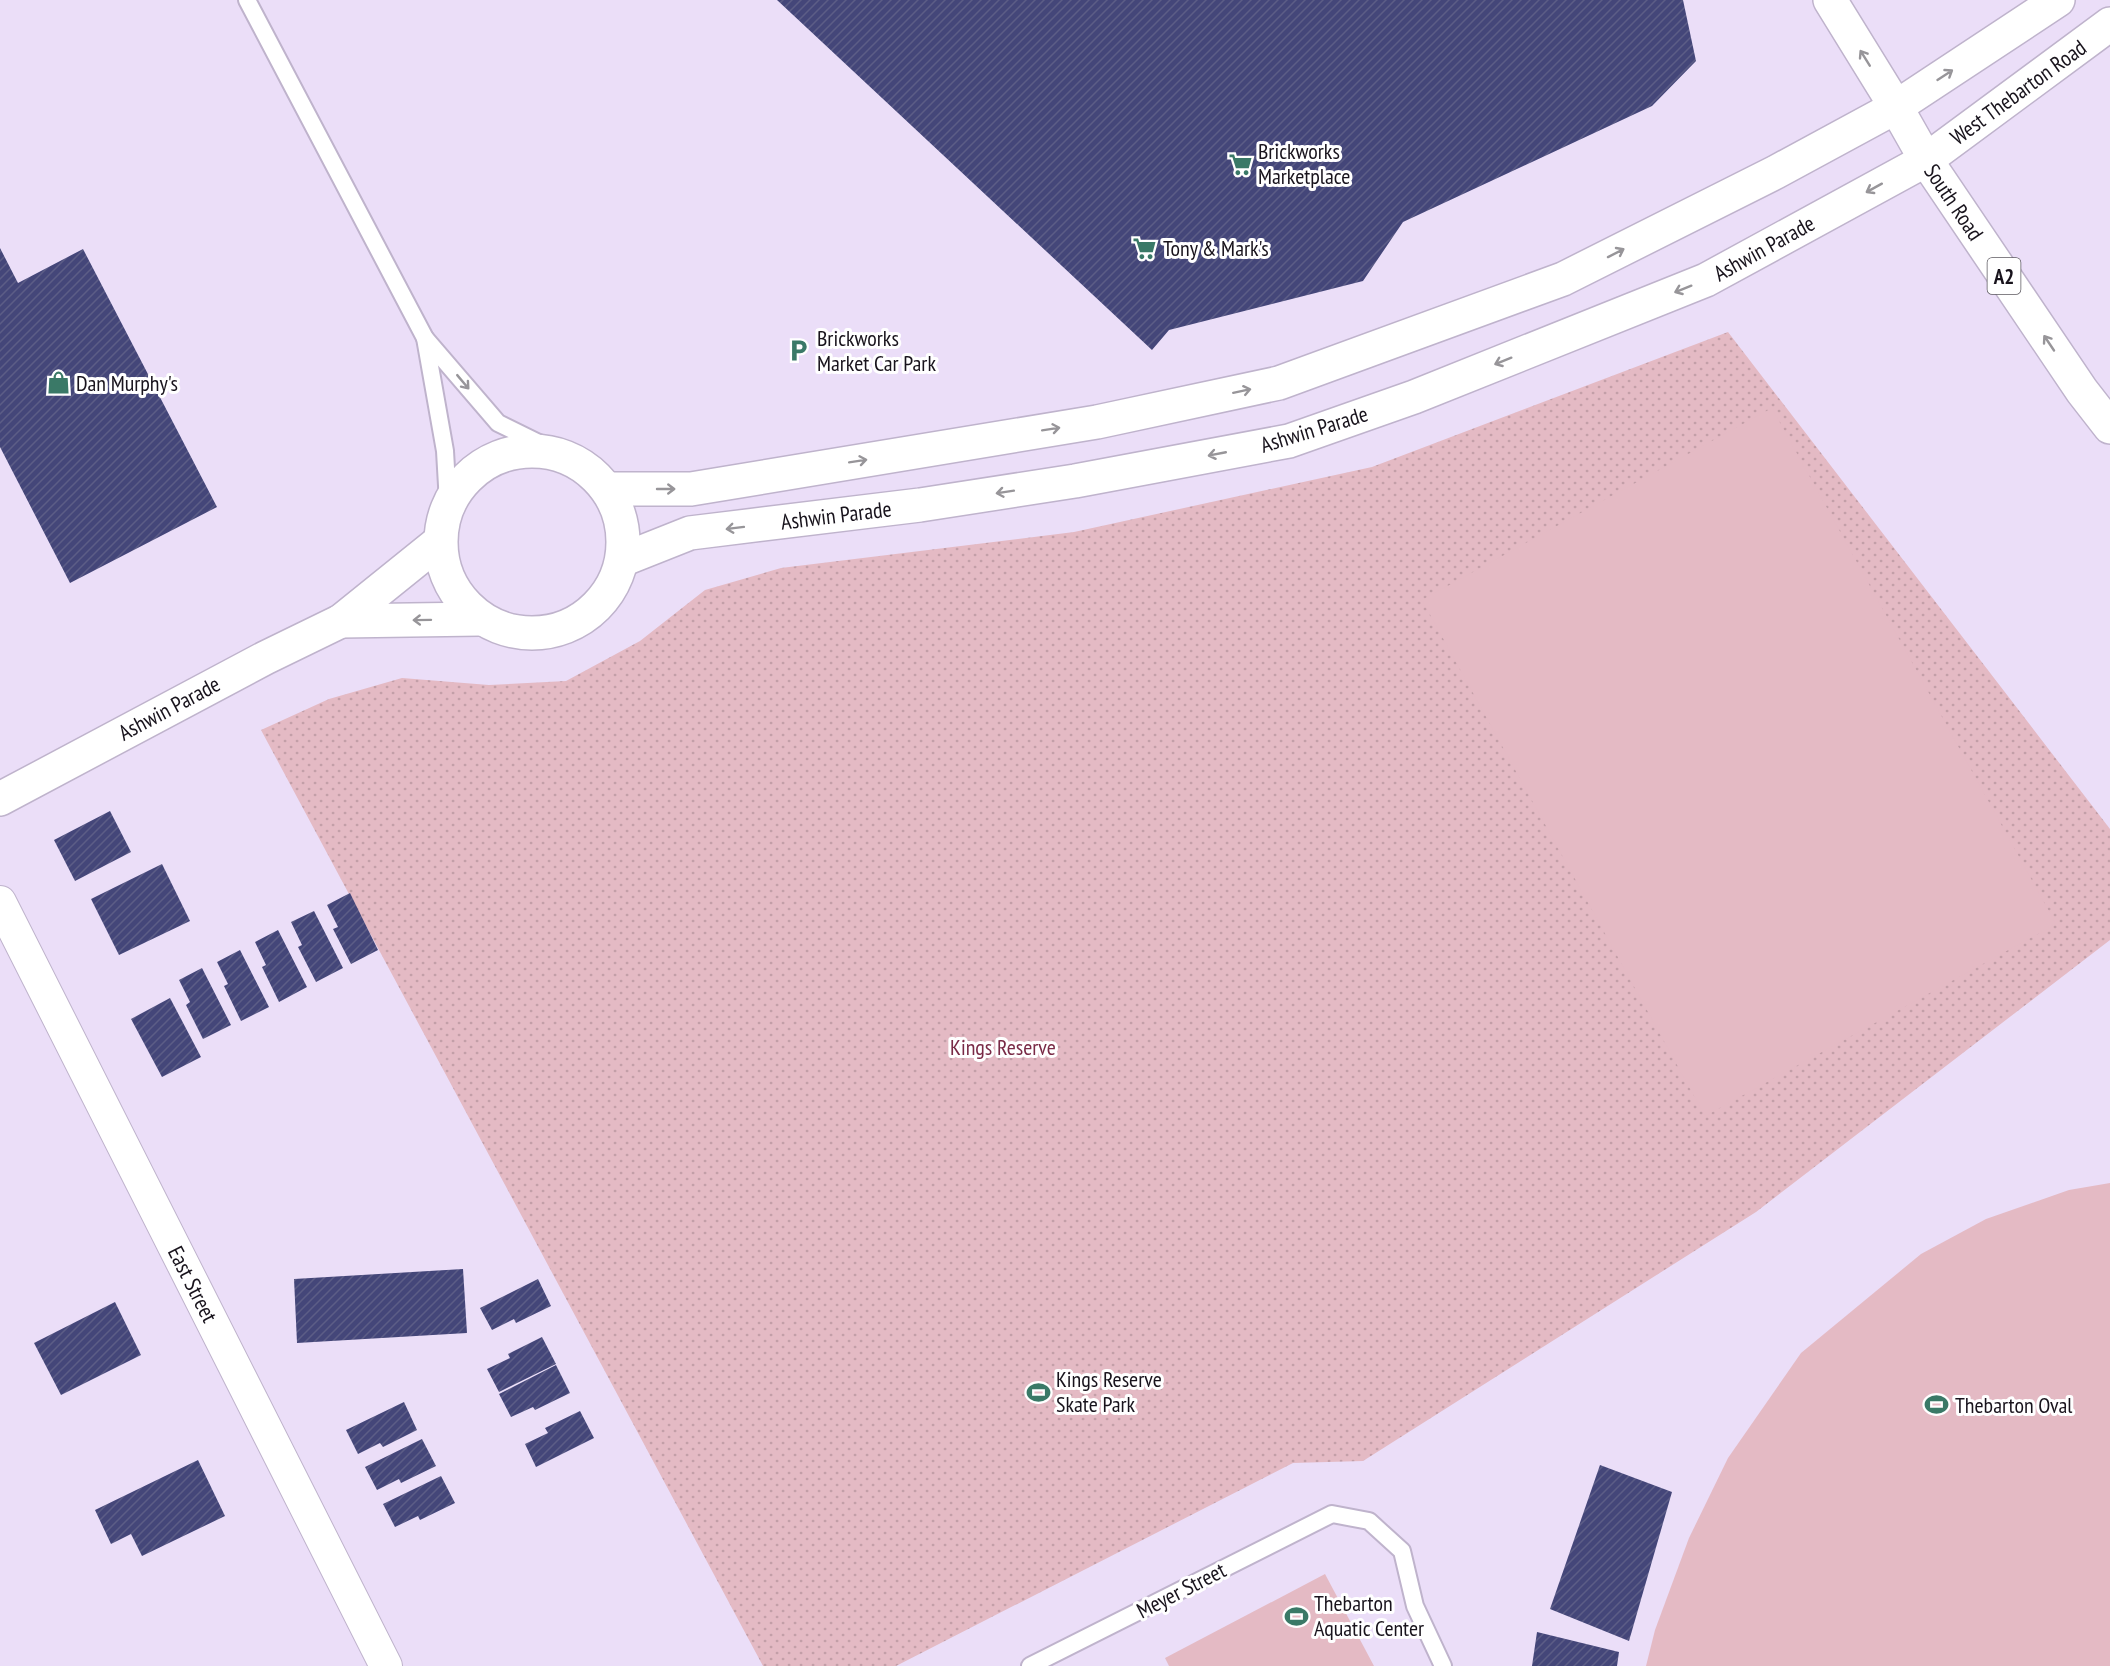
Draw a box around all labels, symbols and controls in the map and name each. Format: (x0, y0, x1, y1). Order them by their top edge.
street label: West Thebarton Road (1944, 33, 2092, 151)
one-way arrow (1859, 50, 1871, 67)
one-way arrow (1936, 69, 1952, 81)
place label: Brickworks Marketplace (1258, 137, 1350, 190)
supermarket icon: Brickworks Marketplace (1227, 151, 1253, 177)
street label: South Road (1918, 158, 1990, 246)
one-way arrow (1866, 183, 1884, 194)
street label: Ashwin Parade (1709, 209, 1819, 287)
place label: Tony & Mark's (1163, 234, 1269, 262)
supermarket icon: Tony & Mark's (1132, 235, 1158, 261)
one-way arrow (1606, 246, 1624, 258)
road number: A2 (1988, 258, 2020, 294)
one-way arrow (1675, 284, 1693, 295)
place label: Brickworks Market Car Park (817, 324, 936, 377)
one-way arrow (2043, 335, 2055, 352)
parking icon: Brickworks Market Car Park (786, 338, 812, 364)
one-way arrow (1494, 356, 1512, 367)
place label: Dan Murphy's (76, 369, 178, 397)
shop icon: Dan Murphy's (45, 370, 71, 396)
one-way arrow (456, 374, 470, 389)
one-way arrow (1232, 385, 1251, 396)
street label: Ashwin Parade (1257, 399, 1371, 459)
one-way arrow (1040, 424, 1060, 435)
one-way arrow (1208, 449, 1228, 460)
one-way arrow (848, 456, 868, 467)
one-way arrow (655, 483, 675, 495)
one-way arrow (995, 487, 1015, 498)
street label: Ashwin Parade (779, 494, 893, 536)
one-way arrow (726, 522, 746, 533)
one-way arrow (412, 614, 432, 626)
street label: Ashwin Parade (113, 670, 225, 746)
park label: Kings Reserve (950, 1033, 1056, 1061)
street label: East Street (162, 1241, 224, 1327)
place label: Kings Reserve Skate Park (1056, 1365, 1162, 1418)
sports icon: Kings Reserve Skate Park (1025, 1379, 1051, 1405)
place label: Thebarton Oval (1955, 1391, 2073, 1419)
sports icon: Thebarton Oval (1924, 1392, 1950, 1418)
street label: Meyer Street (1132, 1556, 1230, 1624)
place label: Thebarton Aquatic Center (1314, 1589, 1424, 1642)
sports icon: Thebarton Aquatic Center (1283, 1603, 1309, 1629)

